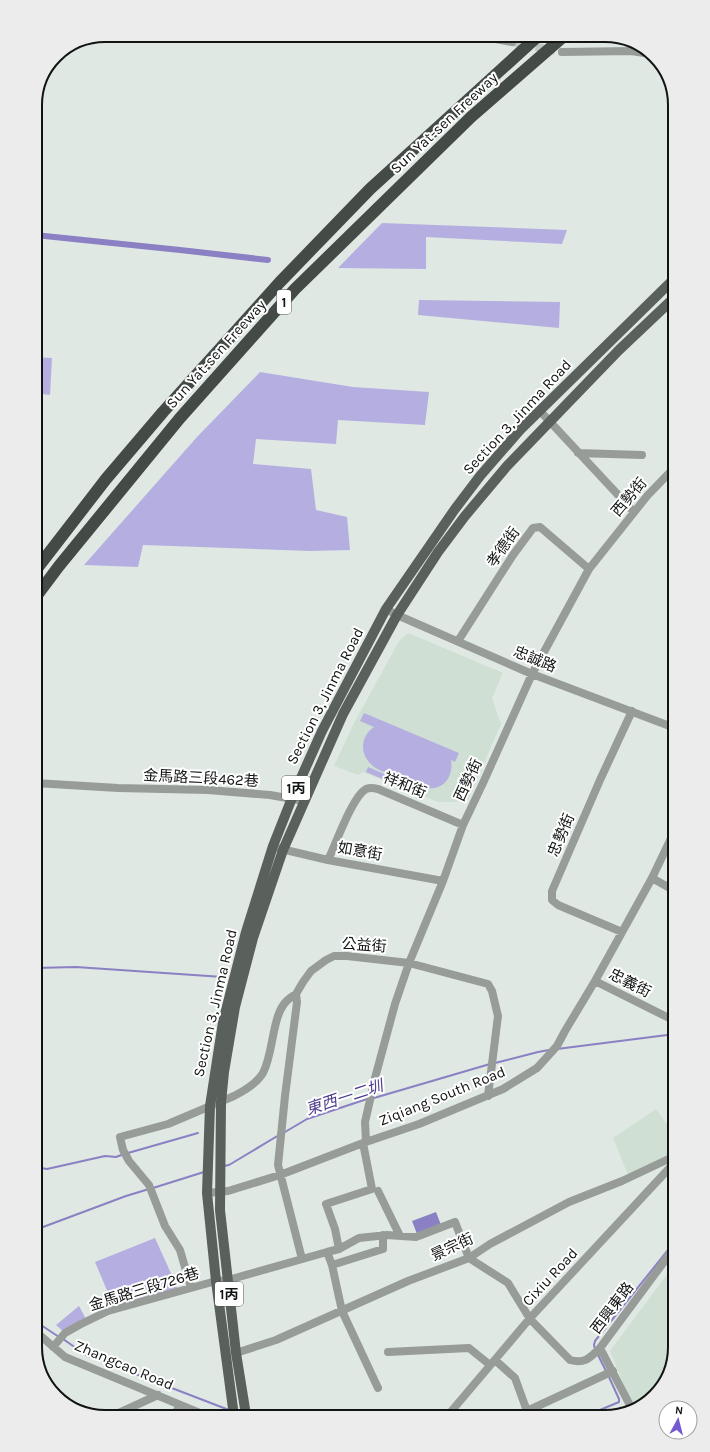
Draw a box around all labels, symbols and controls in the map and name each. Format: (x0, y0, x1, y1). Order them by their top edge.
street label: Sun Yat-sen Freeway (387, 69, 501, 177)
road number: 1 (277, 290, 291, 314)
street label: Sun Yat-sen Freeway (162, 296, 270, 412)
street label: Section 3, Jinma Road (459, 356, 575, 478)
street label: 西勢街 (608, 474, 650, 520)
street label: 孝德街 (483, 523, 523, 571)
street label: Section 3, Jinma Road (283, 625, 367, 767)
street label: 忠誠路 (511, 642, 559, 676)
street label: 西勢街 (450, 756, 486, 804)
street label: 金馬路三段462巷 (143, 766, 259, 790)
street label: 祥和街 (381, 768, 429, 802)
road number: 1丙 (282, 776, 310, 800)
street label: 忠勢街 (544, 811, 578, 859)
street label: 如意街 (336, 838, 384, 864)
street label: Section 3, Jinma Road (189, 927, 241, 1079)
street label: 公益街 (341, 934, 387, 956)
street label: 忠義街 (606, 965, 654, 1001)
street label: Ziqiang South Road (376, 1062, 508, 1130)
water label: 東西一二圳 (303, 1075, 387, 1119)
street label: 景宗街 (428, 1229, 476, 1265)
street label: Cixiu Road (519, 1244, 581, 1310)
street label: 金馬路三段726巷 (87, 1264, 201, 1314)
street label: 西興東路 (587, 1279, 637, 1337)
road number: 1丙 (215, 1282, 243, 1306)
street label: Zhangcao Road (72, 1336, 176, 1394)
north arrow (658, 1400, 698, 1440)
text: N (674, 1404, 684, 1418)

